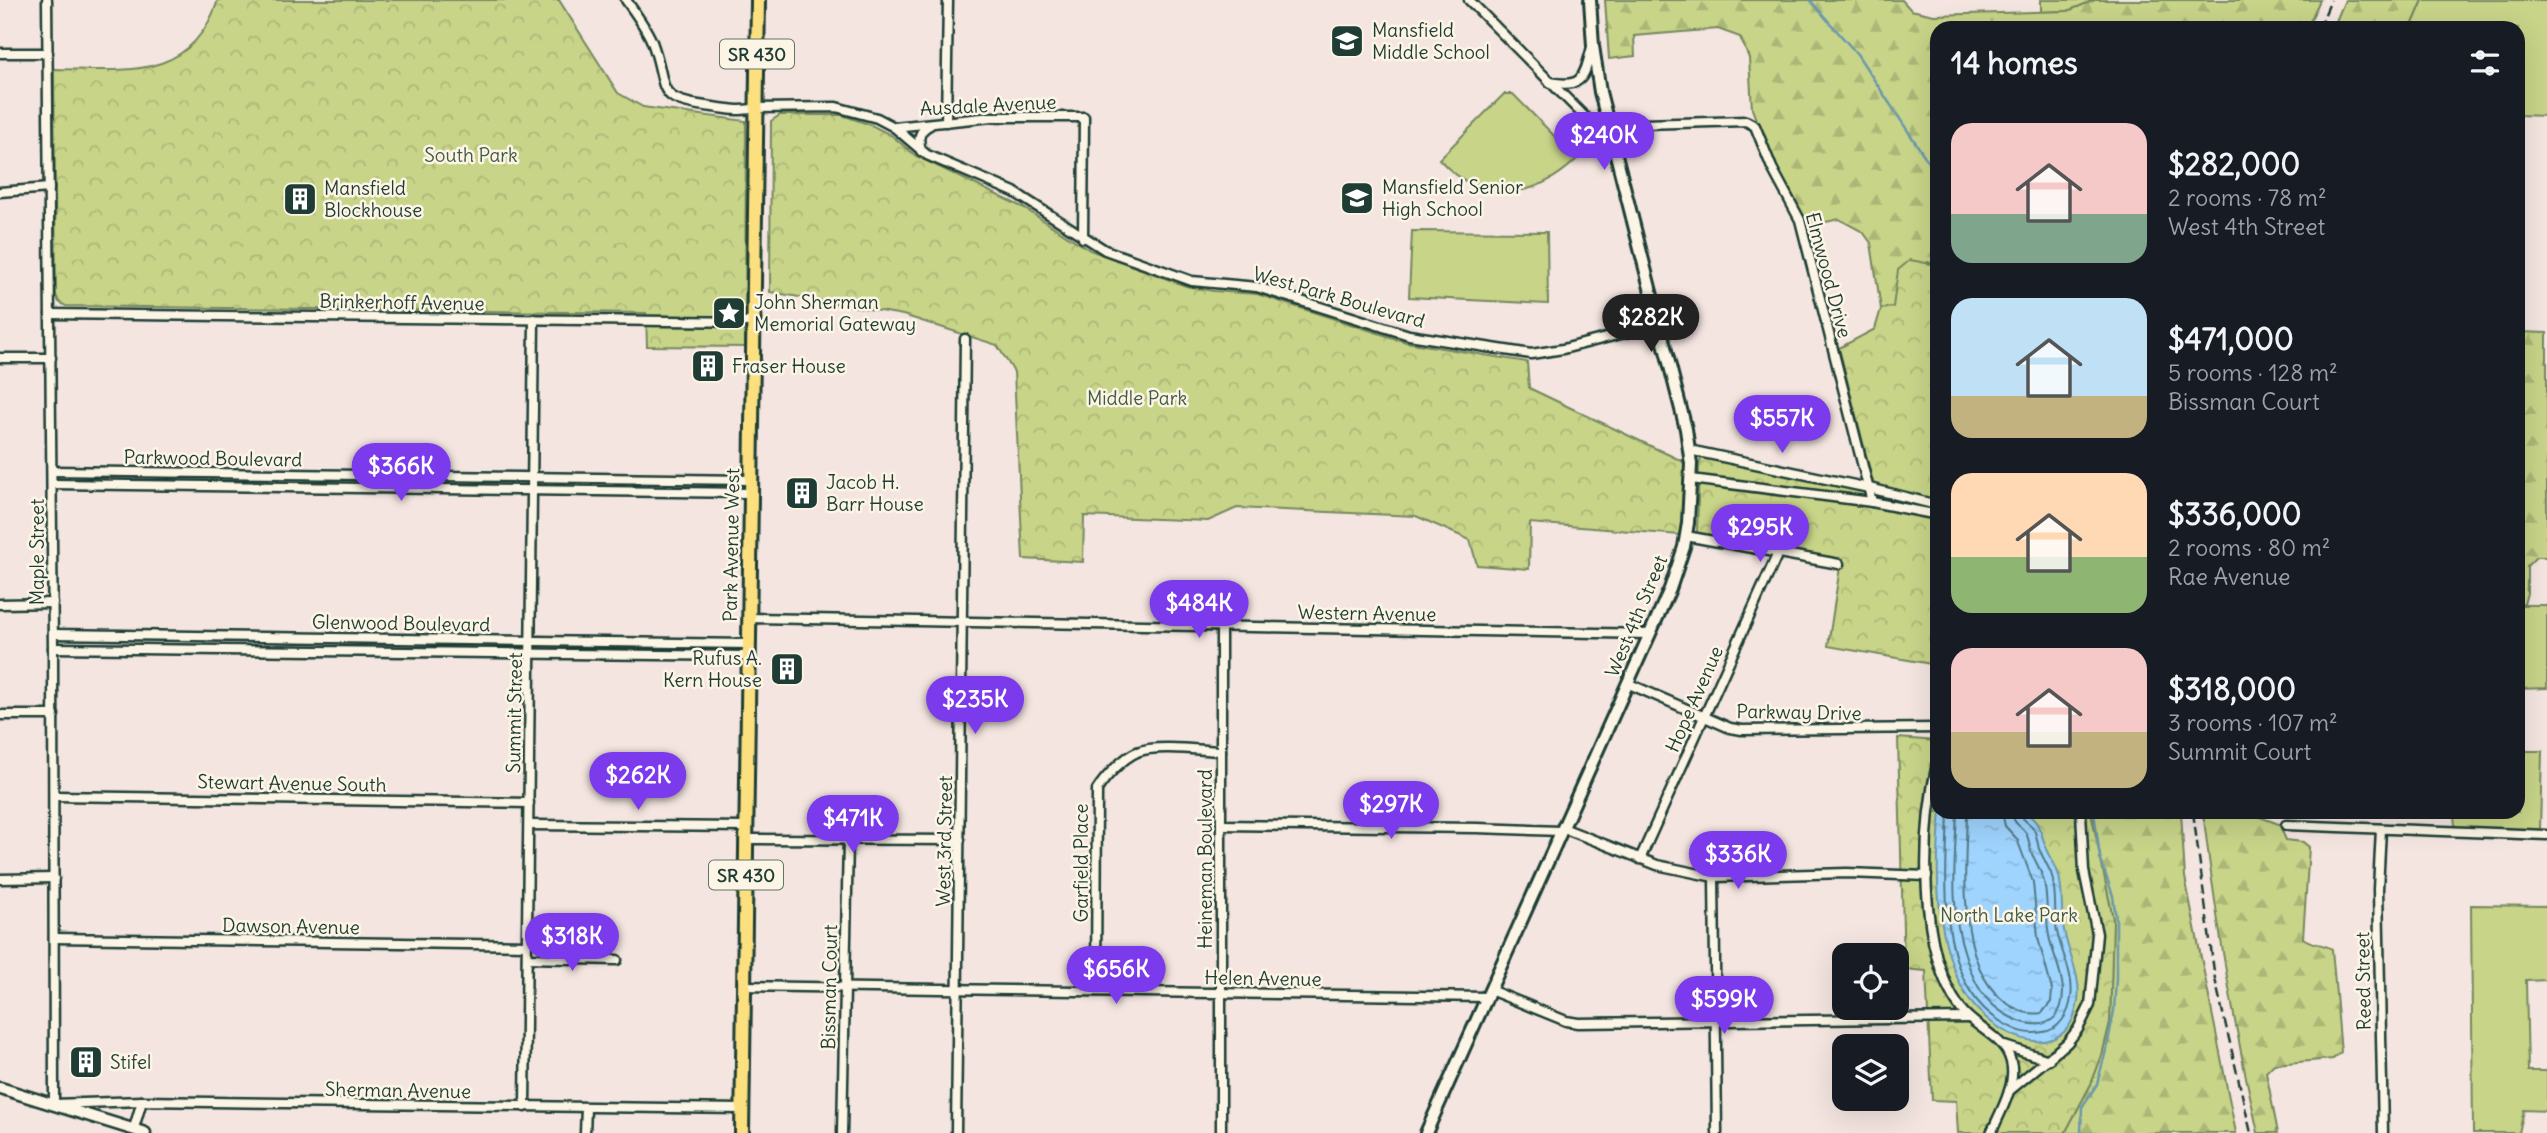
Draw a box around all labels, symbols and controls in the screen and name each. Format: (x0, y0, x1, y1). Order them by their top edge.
place label: Mansfield Middle School (1372, 18, 1490, 64)
school or university icon: Mansfield Middle School (1328, 22, 1366, 60)
road number: SR 430 (720, 40, 794, 68)
text: 14 homes (1951, 44, 2078, 82)
icon: filters (2466, 44, 2504, 82)
street label: Ausdale Avenue (919, 89, 1057, 121)
pin: $240K (1555, 113, 1653, 172)
text: $240K (1570, 120, 1638, 149)
park label: South Park (424, 143, 518, 167)
text: $282,000 (2168, 145, 2300, 183)
icon: home (2007, 151, 2091, 235)
place label: Mansfield Senior High School (1382, 175, 1523, 221)
place label: Mansfield Blockhouse (324, 176, 422, 222)
school or university icon: Mansfield Senior High School (1338, 179, 1376, 217)
building icon: Mansfield Blockhouse (281, 180, 319, 218)
text: 2 rooms · 78 m² (2168, 183, 2327, 212)
street label: Elmwood Drive (1801, 210, 1857, 340)
text: West 4th Street (2168, 212, 2325, 241)
street label: West Park Boulevard (1250, 261, 1428, 333)
street label: Brinkerhoff Avenue (319, 289, 485, 315)
place label: John Sherman Memorial Gateway (754, 290, 916, 336)
place icon: John Sherman Memorial Gateway (710, 294, 748, 332)
pin: $282K (1602, 294, 1700, 354)
text: $282K (1618, 302, 1684, 331)
text: $471,000 (2168, 320, 2294, 358)
icon: home (2007, 326, 2091, 410)
building icon: Fraser House (689, 347, 727, 385)
place label: Fraser House (732, 354, 846, 378)
text: 5 rooms · 128 m² (2168, 358, 2338, 387)
park label: Middle Park (1087, 386, 1187, 410)
text: Bissman Court (2168, 387, 2320, 416)
pin: $557K (1733, 396, 1831, 455)
text: $557K (1750, 403, 1814, 432)
street label: Parkwood Boulevard (123, 444, 303, 472)
pin: $366K (352, 444, 450, 503)
text: $366K (368, 451, 434, 480)
street label: Park Avenue West (718, 468, 744, 622)
place label: Jacob H. Barr House (826, 470, 924, 516)
building icon: Jacob H. Barr House (783, 474, 821, 512)
text: $336,000 (2168, 495, 2302, 533)
street label: Maple Street (25, 499, 49, 605)
icon: home (2007, 501, 2091, 585)
pin: $295K (1711, 504, 1809, 564)
text: $295K (1727, 512, 1793, 541)
text: 2 rooms · 80 m² (2168, 533, 2330, 562)
street label: West 4th Street (1600, 551, 1672, 681)
text: Rae Avenue (2168, 562, 2291, 591)
pin: $484K (1150, 580, 1248, 640)
text: $484K (1166, 588, 1232, 617)
street label: Western Avenue (1297, 600, 1437, 626)
street label: Glenwood Boulevard (312, 609, 490, 637)
street label: Hope Avenue (1660, 642, 1728, 756)
place label: Rufus A. Kern House (663, 646, 762, 692)
building icon: Rufus A. Kern House (768, 650, 806, 688)
street label: Summit Street (501, 652, 527, 774)
text: $318,000 (2168, 670, 2296, 708)
pin: $235K (926, 676, 1024, 736)
icon: home (2007, 676, 2091, 760)
text: $235K (942, 684, 1008, 713)
street label: Parkway Drive (1736, 699, 1862, 725)
text: 3 rooms · 107 m² (2168, 708, 2338, 737)
text: Summit Court (2168, 737, 2311, 766)
pin: $262K (589, 752, 687, 812)
text: $262K (605, 760, 671, 789)
street label: Stewart Avenue South (197, 769, 387, 797)
street label: Heineman Boulevard (1193, 769, 1217, 949)
street label: West 3rd Street (931, 775, 957, 907)
pin: $297K (1342, 782, 1440, 841)
text: $297K (1359, 789, 1423, 818)
pin: $471K (804, 796, 902, 855)
text: $471K (823, 803, 883, 832)
street label: Garfield Place (1069, 804, 1093, 922)
pin: $336K (1689, 832, 1787, 891)
text: $336K (1705, 839, 1771, 868)
road number: SR 430 (709, 860, 783, 890)
park label: North Lake Park (1940, 903, 2078, 927)
street label: Dawson Avenue (222, 913, 360, 939)
pin: $318K (523, 914, 621, 973)
text: $318K (541, 921, 603, 950)
street label: Bissman Court (816, 924, 842, 1050)
street label: Reed Street (2350, 932, 2376, 1030)
map controls (1832, 943, 1909, 1111)
button: locate (1832, 943, 1909, 1020)
pin: $656K (1067, 946, 1165, 1006)
text: $656K (1083, 954, 1149, 983)
street label: Helen Avenue (1204, 965, 1322, 991)
pin: $599K (1675, 976, 1773, 1036)
text: $599K (1691, 984, 1757, 1013)
button: layers (1832, 1034, 1909, 1111)
building icon: Stifel (67, 1043, 105, 1081)
place label: Stifel (110, 1050, 151, 1074)
street label: Sherman Avenue (325, 1077, 471, 1103)

